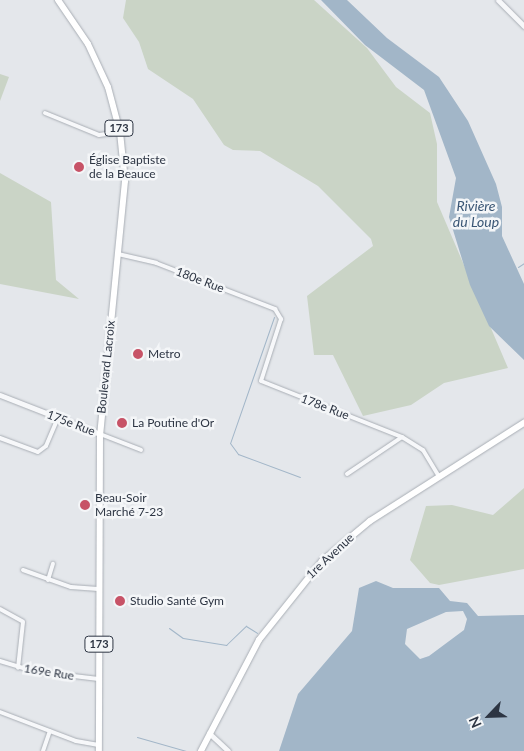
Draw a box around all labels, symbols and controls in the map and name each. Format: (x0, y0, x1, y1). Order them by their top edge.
road number: 173 (104, 120, 134, 136)
place label: Église Baptiste de la Beauce (89, 153, 166, 181)
marker: Église Baptiste de la Beauce (73, 161, 85, 173)
water label: Rivière du Loup (453, 198, 499, 230)
street label: 180e Rue (174, 264, 226, 296)
street label: Boulevard Lacroix (94, 320, 118, 414)
place label: Metro (148, 347, 180, 361)
marker: Metro (132, 348, 144, 360)
street label: 178e Rue (299, 391, 351, 423)
street label: 175e Rue (45, 407, 97, 439)
place label: La Poutine d'Or (132, 416, 214, 430)
marker: La Poutine d'Or (116, 417, 128, 429)
place label: Beau-Soir Marché 7-23 (95, 491, 163, 519)
marker: Beau-Soir Marché 7-23 (79, 499, 91, 511)
street label: 1re Avenue (303, 530, 357, 582)
place label: Studio Santé Gym (130, 594, 224, 608)
marker: Studio Santé Gym (114, 595, 126, 607)
road number: 173 (84, 636, 114, 652)
street label: 169e Rue (23, 661, 75, 683)
north arrow (464, 691, 514, 741)
text: N (465, 714, 485, 731)

